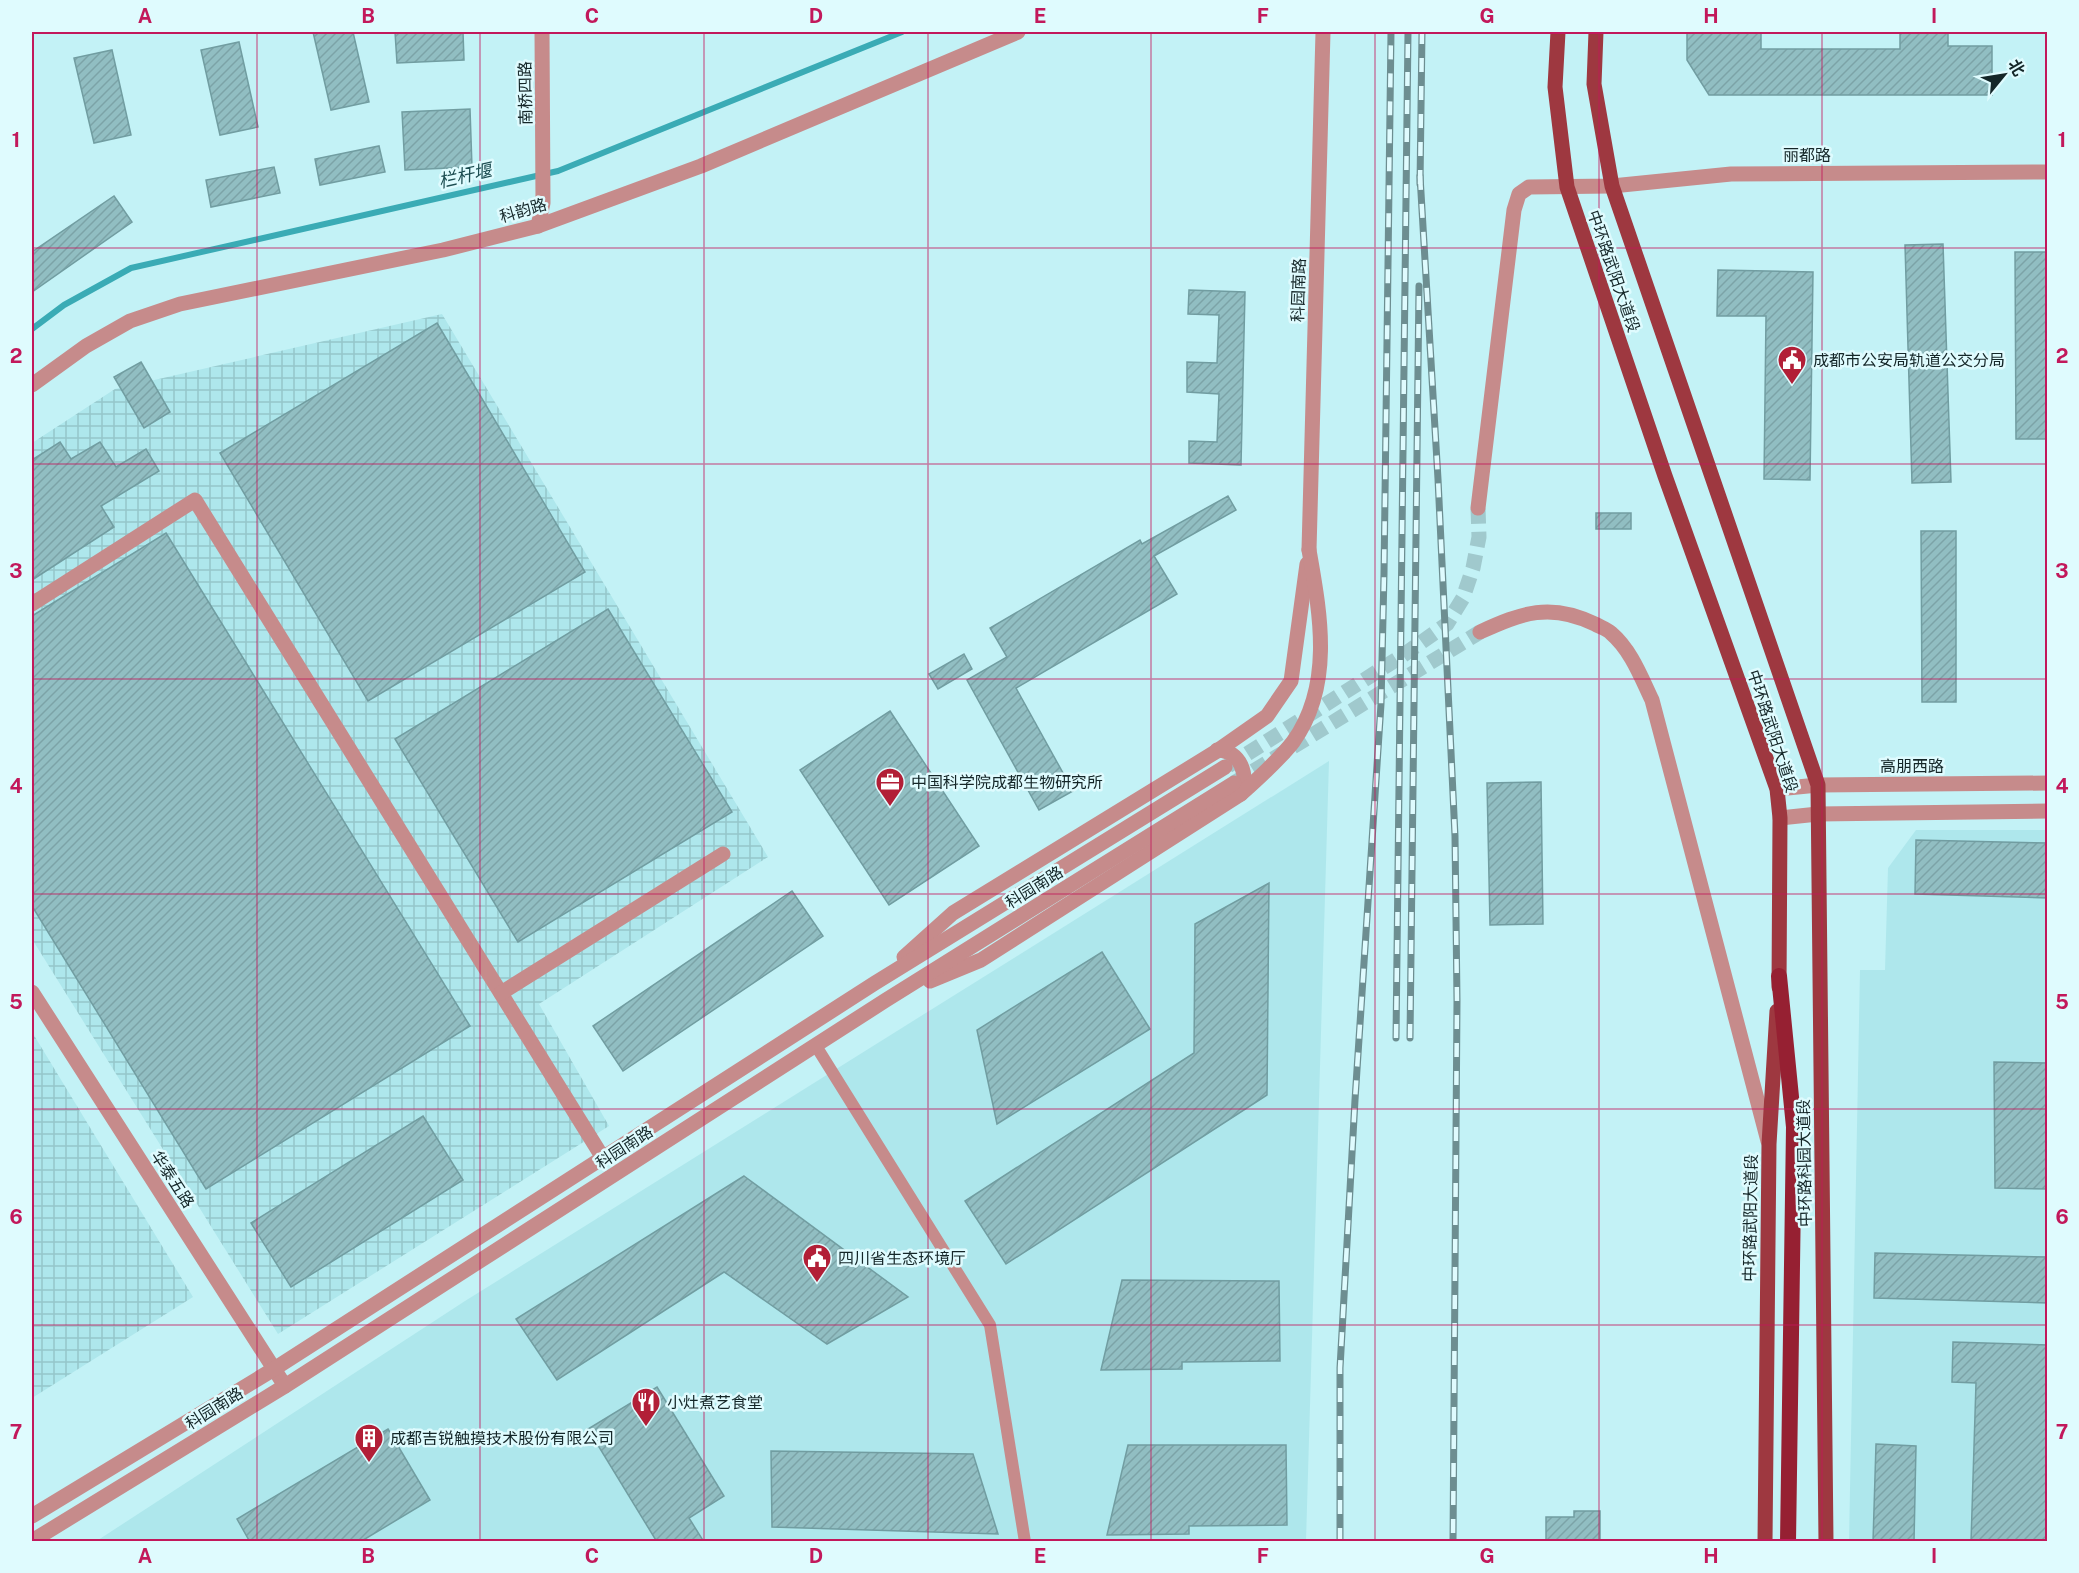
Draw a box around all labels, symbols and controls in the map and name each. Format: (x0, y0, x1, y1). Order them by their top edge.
text: A (138, 4, 152, 28)
text: B (361, 4, 375, 28)
text: C (585, 4, 599, 28)
text: D (809, 4, 823, 28)
text: E (1034, 4, 1046, 28)
text: F (1257, 4, 1269, 28)
text: G (1479, 4, 1495, 28)
text: H (1703, 4, 1719, 28)
text: I (1931, 4, 1937, 28)
north arrow (1974, 45, 2034, 105)
text: 北 (2004, 56, 2029, 79)
street label: 南桥四路 (515, 61, 536, 125)
text: 1 (12, 128, 20, 152)
text: 1 (2058, 128, 2066, 152)
street label: 丽都路 (1783, 146, 1831, 165)
water label: 栏杆堰 (436, 159, 496, 192)
street label: 科韵路 (497, 195, 549, 226)
street label: 中环路武阳大道段 (1584, 208, 1643, 335)
street label: 科园南路 (1288, 258, 1309, 322)
text: 2 (10, 344, 22, 368)
public building icon: 成都市公安局轨道公交分局 (1776, 344, 1808, 386)
text: 2 (2056, 344, 2068, 368)
place label: 成都市公安局轨道公交分局 (1813, 351, 2005, 370)
text: 3 (9, 559, 23, 583)
text: 3 (2055, 559, 2069, 583)
street label: 中环路武阳大道段 (1744, 667, 1801, 795)
street label: 高朋西路 (1880, 757, 1944, 776)
office icon: 中国科学院成都生物研究所 (874, 766, 906, 808)
place label: 中国科学院成都生物研究所 (911, 773, 1103, 792)
text: 4 (9, 774, 23, 798)
text: 4 (2055, 774, 2069, 798)
street label: 科园南路 (1002, 862, 1066, 912)
text: 5 (9, 990, 23, 1014)
text: 5 (2055, 990, 2069, 1014)
street label: 中环路科园大道段 (1794, 1099, 1815, 1227)
street label: 科园南路 (592, 1122, 656, 1173)
street label: 华泰五路 (147, 1147, 198, 1211)
street label: 中环路武阳大道段 (1740, 1154, 1761, 1282)
text: 6 (9, 1205, 23, 1229)
text: 6 (2055, 1205, 2069, 1229)
public building icon: 四川省生态环境厅 (801, 1242, 833, 1284)
place label: 四川省生态环境厅 (838, 1249, 966, 1268)
street label: 科园南路 (182, 1383, 246, 1433)
restaurant icon: 小灶煮艺食堂 (630, 1386, 662, 1428)
place label: 小灶煮艺食堂 (667, 1393, 763, 1412)
text: 7 (10, 1420, 22, 1444)
text: 7 (2056, 1420, 2068, 1444)
building icon: 成都吉锐触摸技术股份有限公司 (353, 1422, 385, 1464)
place label: 成都吉锐触摸技术股份有限公司 (390, 1429, 614, 1448)
text: A (138, 1544, 152, 1568)
text: B (361, 1544, 375, 1568)
text: C (585, 1544, 599, 1568)
text: D (809, 1544, 823, 1568)
text: E (1034, 1544, 1046, 1568)
text: F (1257, 1544, 1269, 1568)
text: G (1479, 1544, 1495, 1568)
text: H (1703, 1544, 1719, 1568)
text: I (1931, 1544, 1937, 1568)

